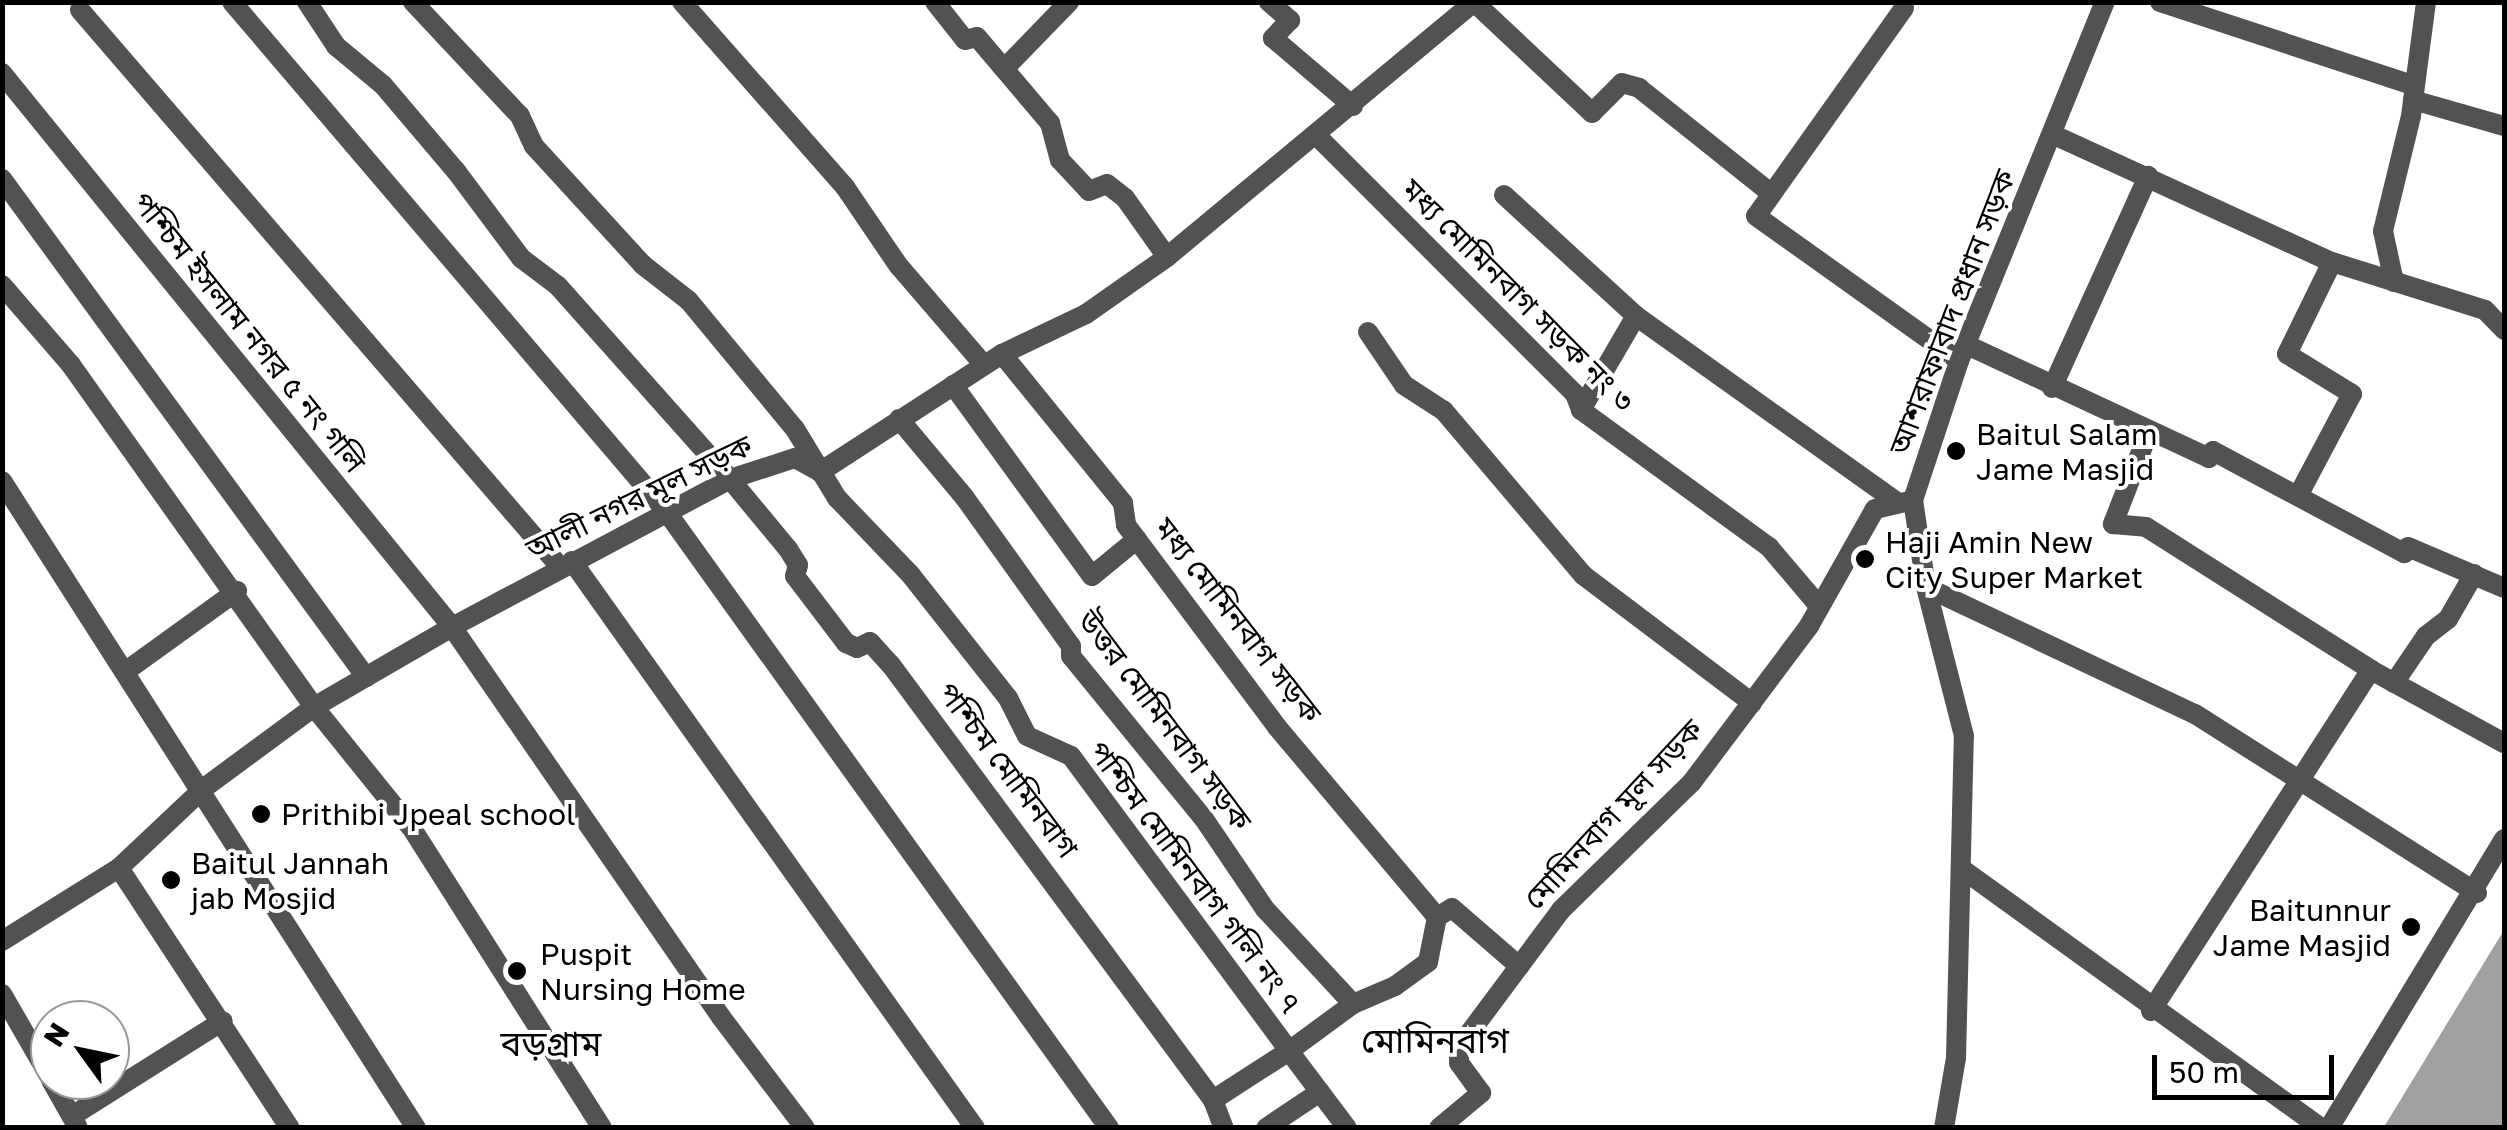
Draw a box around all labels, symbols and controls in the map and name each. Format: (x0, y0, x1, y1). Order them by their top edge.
street label: আশরাফাবাদ প্রধান সড়ক (1881, 164, 2023, 460)
street label: মধ্য মোমিনবাগ সড়ক নং ৩ (1394, 171, 1642, 419)
street label: পশ্চিম ইসলাম নগর ৫ নং গলি (125, 185, 373, 479)
place label: Baitul Salam Jame Masjid (1976, 416, 2158, 486)
street label: আলী নগর মূল সড়ক (520, 427, 758, 567)
marker: Baitul Salam Jame Masjid (1945, 440, 1967, 462)
street label: মধ্য মোমিনবাগ সড়ক (1147, 510, 1329, 730)
place label: Haji Amin New City Super Market (1885, 524, 2143, 594)
marker: Haji Amin New City Super Market (1854, 548, 1876, 570)
street label: উত্তর মোমিনবাগ সড়ক (1070, 603, 1260, 837)
street label: পশ্চিম মোমিনবাগ (930, 675, 1086, 865)
street label: মোমিনবাগ মূল সড়ক (1516, 712, 1710, 916)
street label: পশ্চিম মোমিনবাগ গলি নং ৭ (1081, 734, 1309, 1020)
place label: Prithibi Jpeal school (281, 796, 576, 832)
marker: Prithibi Jpeal school (250, 803, 272, 825)
place label: Baitul Jannah jab Mosjid (191, 845, 389, 916)
marker: Baitul Jannah jab Mosjid (160, 869, 182, 891)
place label: Baitunnur Jame Masjid (2213, 892, 2391, 962)
marker: Baitunnur Jame Masjid (2400, 916, 2422, 938)
place label: Puspit Nursing Home (540, 936, 746, 1006)
marker: Puspit Nursing Home (504, 958, 530, 984)
north arrow (30, 1000, 130, 1100)
text: N (36, 1017, 76, 1052)
district label: মোমিনবাগ (1361, 1019, 1509, 1061)
district label: বড়গ্রাম (501, 1022, 601, 1064)
scale bar (2157, 1035, 2340, 1097)
text: 50 m (2169, 1054, 2239, 1090)

